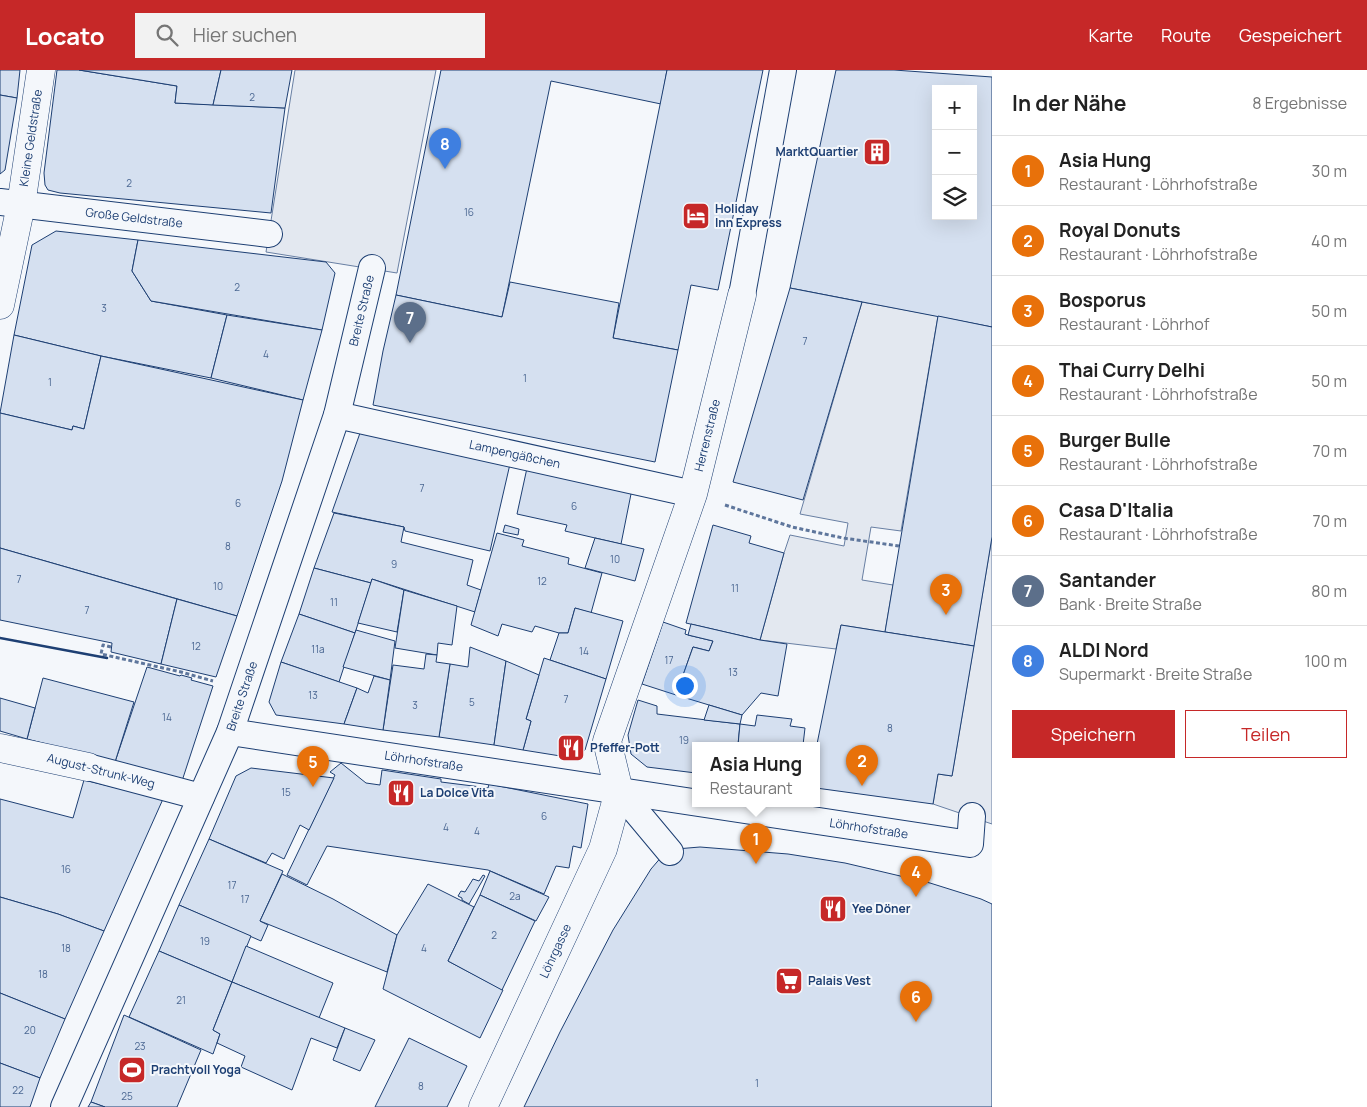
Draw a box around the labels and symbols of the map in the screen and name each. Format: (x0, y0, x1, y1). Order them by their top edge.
street label: Kleine Geldstraße (15, 88, 46, 187)
house number: 2 (249, 90, 255, 104)
pin: 8 (429, 128, 461, 169)
building icon: MarktQuartier (862, 137, 892, 167)
place label: MarktQuartier (776, 143, 858, 160)
house number: 2 (126, 176, 132, 190)
place label: Holiday Inn Express (715, 200, 782, 231)
hotel icon: Holiday Inn Express (681, 201, 711, 231)
street label: Große Geldstraße (84, 203, 184, 232)
house number: 16 (464, 205, 474, 219)
street label: Breite Straße (345, 273, 378, 348)
house number: 2 (234, 280, 240, 294)
house number: 3 (101, 301, 107, 315)
pin: 7 (394, 302, 426, 343)
house number: 7 (802, 334, 808, 348)
house number: 4 (263, 347, 269, 361)
house number: 1 (523, 371, 527, 385)
house number: 1 (48, 375, 52, 389)
street label: Herrenstraße (690, 397, 724, 473)
street label: Lampengäßchen (468, 436, 562, 472)
house number: 7 (419, 481, 425, 495)
house number: 6 (235, 496, 241, 510)
house number: 6 (571, 499, 577, 513)
house number: 8 (225, 539, 231, 553)
house number: 10 (610, 552, 620, 566)
house number: 9 (391, 557, 397, 571)
house number: 7 (16, 572, 22, 586)
house number: 12 (537, 574, 547, 588)
pin: 3 (930, 574, 962, 615)
house number: 10 (213, 579, 223, 593)
house number: 11 (731, 581, 739, 595)
house number: 11 (330, 595, 338, 609)
house number: 7 (84, 603, 90, 617)
house number: 12 (191, 639, 201, 653)
house number: 11a (311, 642, 325, 656)
house number: 14 (579, 644, 589, 658)
house number: 17 (665, 653, 673, 667)
street label: Breite Straße (222, 659, 261, 733)
house number: 13 (728, 665, 738, 679)
your location (672, 673, 698, 699)
house number: 13 (308, 688, 318, 702)
house number: 7 (563, 692, 569, 706)
house number: 5 (469, 695, 475, 709)
house number: 3 (412, 698, 418, 712)
house number: 14 (162, 710, 172, 724)
house number: 8 (887, 721, 893, 735)
restaurant icon: Pfeffer-Pott (556, 733, 586, 763)
house number: 19 (679, 733, 689, 747)
place label: Pfeffer-Pott (590, 739, 660, 756)
pin: 2 (846, 745, 878, 786)
pin: 5 (297, 746, 329, 787)
street label: Löhrhofstraße (383, 746, 464, 775)
street label: August-Strunk-Weg (45, 749, 157, 792)
restaurant icon: La Dolce Vita (386, 778, 416, 808)
place label: La Dolce Vita (420, 784, 494, 801)
house number: 15 (281, 785, 291, 799)
house number: 6 (541, 809, 547, 823)
street label: Löhrhofstraße (828, 814, 909, 843)
house number: 4 (443, 820, 449, 834)
pin: 1 (740, 823, 772, 864)
house number: 4 (474, 824, 480, 838)
pin: 4 (900, 856, 932, 897)
house number: 16 (61, 862, 71, 876)
house number: 17 (228, 878, 236, 892)
house number: 2a (509, 889, 521, 903)
house number: 17 (241, 892, 249, 906)
restaurant icon: Yee Döner (818, 894, 848, 924)
place label: Yee Döner (852, 900, 911, 917)
street label: Löhrgasse (535, 921, 575, 981)
house number: 2 (491, 928, 497, 942)
house number: 19 (200, 934, 210, 948)
house number: 18 (61, 941, 71, 955)
house number: 4 (421, 941, 427, 955)
supermarket icon: Palais Vest (774, 966, 804, 996)
house number: 18 (38, 967, 48, 981)
place label: Palais Vest (808, 972, 871, 989)
pin: 6 (900, 981, 932, 1022)
house number: 21 (176, 993, 186, 1007)
house number: 20 (24, 1023, 36, 1037)
house number: 23 (134, 1039, 146, 1053)
sports icon: Prachtvoll Yoga (117, 1055, 147, 1085)
place label: Prachtvoll Yoga (151, 1061, 241, 1078)
house number: 1 (755, 1076, 759, 1090)
house number: 8 (418, 1079, 424, 1093)
house number: 22 (12, 1083, 24, 1097)
house number: 25 (121, 1089, 133, 1103)

